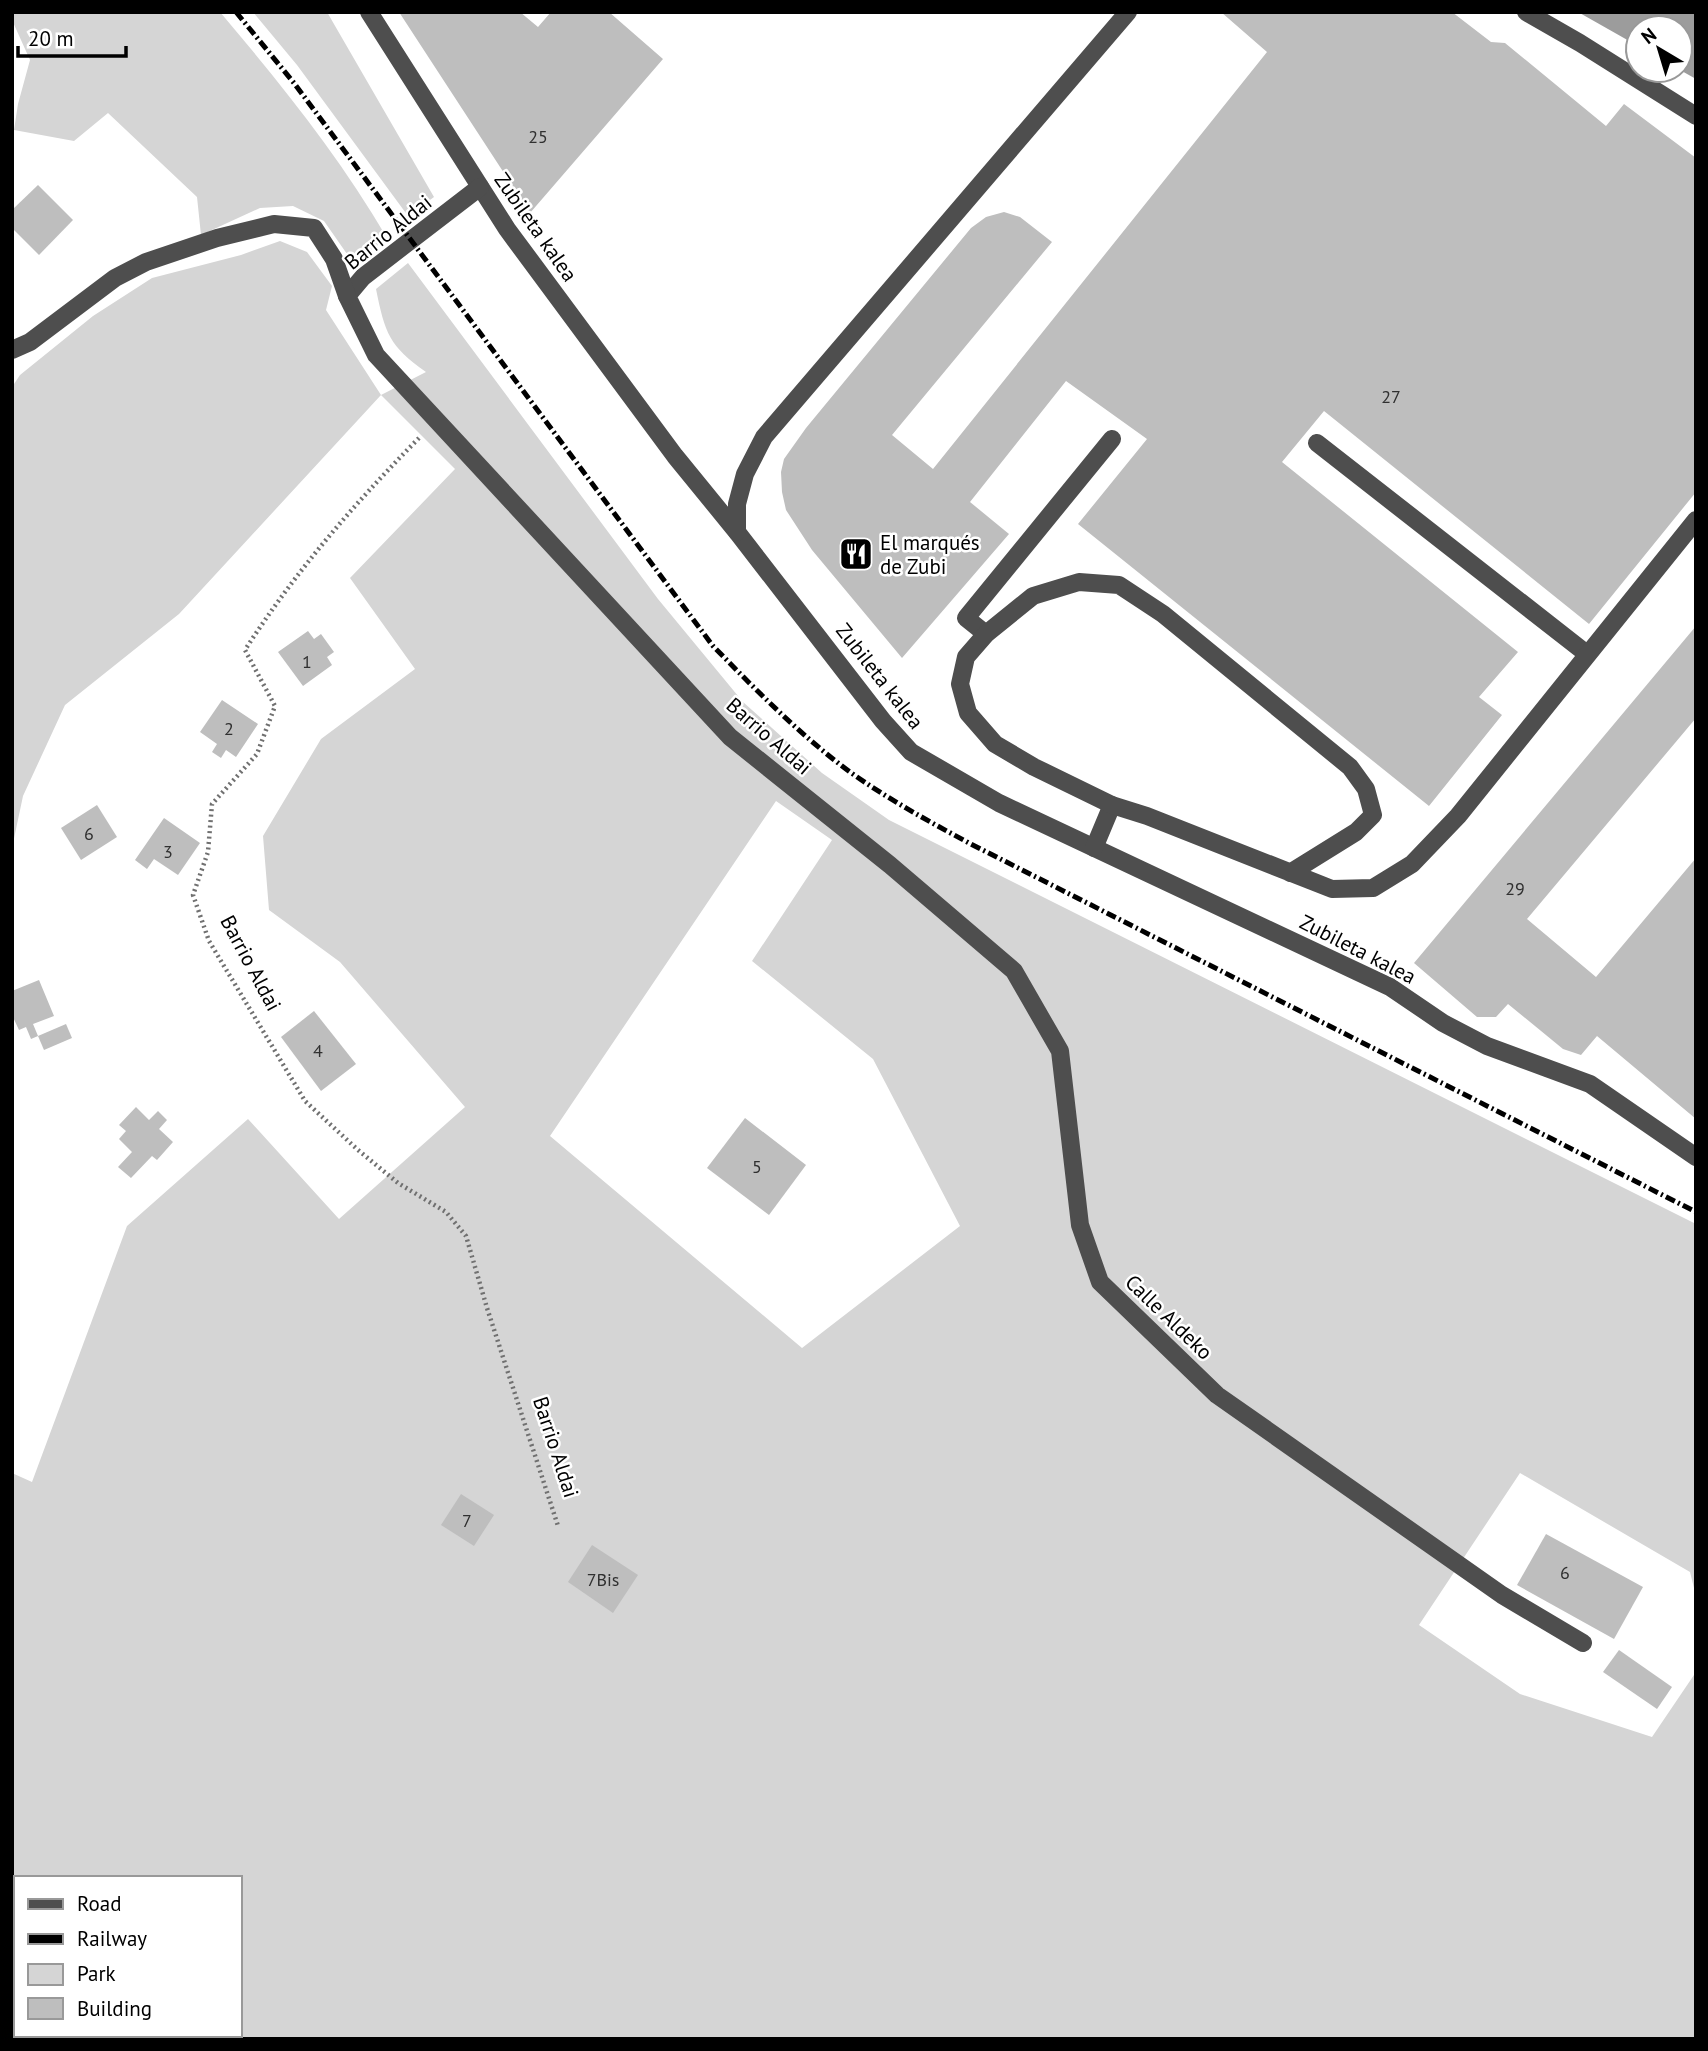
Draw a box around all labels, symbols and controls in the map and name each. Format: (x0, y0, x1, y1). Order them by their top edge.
scale bar (18, 14, 126, 58)
north arrow (1624, 14, 1694, 84)
text: N (1636, 22, 1661, 49)
text: 20 m (28, 25, 74, 52)
house number: 25 (528, 125, 548, 148)
street label: Zubileta kalea (489, 167, 583, 287)
street label: Barrio Aldai (339, 189, 437, 275)
house number: 27 (1381, 385, 1401, 408)
place label: El marqués de Zubi (880, 529, 980, 580)
restaurant icon: El marqués de Zubi (837, 535, 875, 573)
street label: Zubileta kalea (830, 618, 930, 734)
house number: 1 (302, 650, 312, 673)
street label: Barrio Aldai (721, 692, 817, 780)
house number: 2 (224, 717, 234, 740)
house number: 6 (84, 822, 94, 845)
house number: 3 (163, 840, 173, 863)
house number: 29 (1505, 877, 1525, 900)
street label: Zubileta kalea (1295, 908, 1421, 990)
street label: Barrio Aldai (215, 911, 287, 1015)
house number: 4 (313, 1039, 323, 1062)
house number: 5 (752, 1155, 762, 1178)
street label: Calle Aldeko (1120, 1269, 1218, 1365)
street label: Barrio Aldai (527, 1393, 585, 1501)
house number: 7 (462, 1509, 472, 1532)
house number: 6 (1560, 1561, 1570, 1584)
house number: 7Bis (587, 1568, 619, 1591)
legend (14, 1876, 242, 2037)
text: Road (77, 1890, 121, 1917)
text: Railway (77, 1925, 147, 1952)
text: Park (77, 1960, 116, 1987)
text: Building (77, 1995, 152, 2022)

